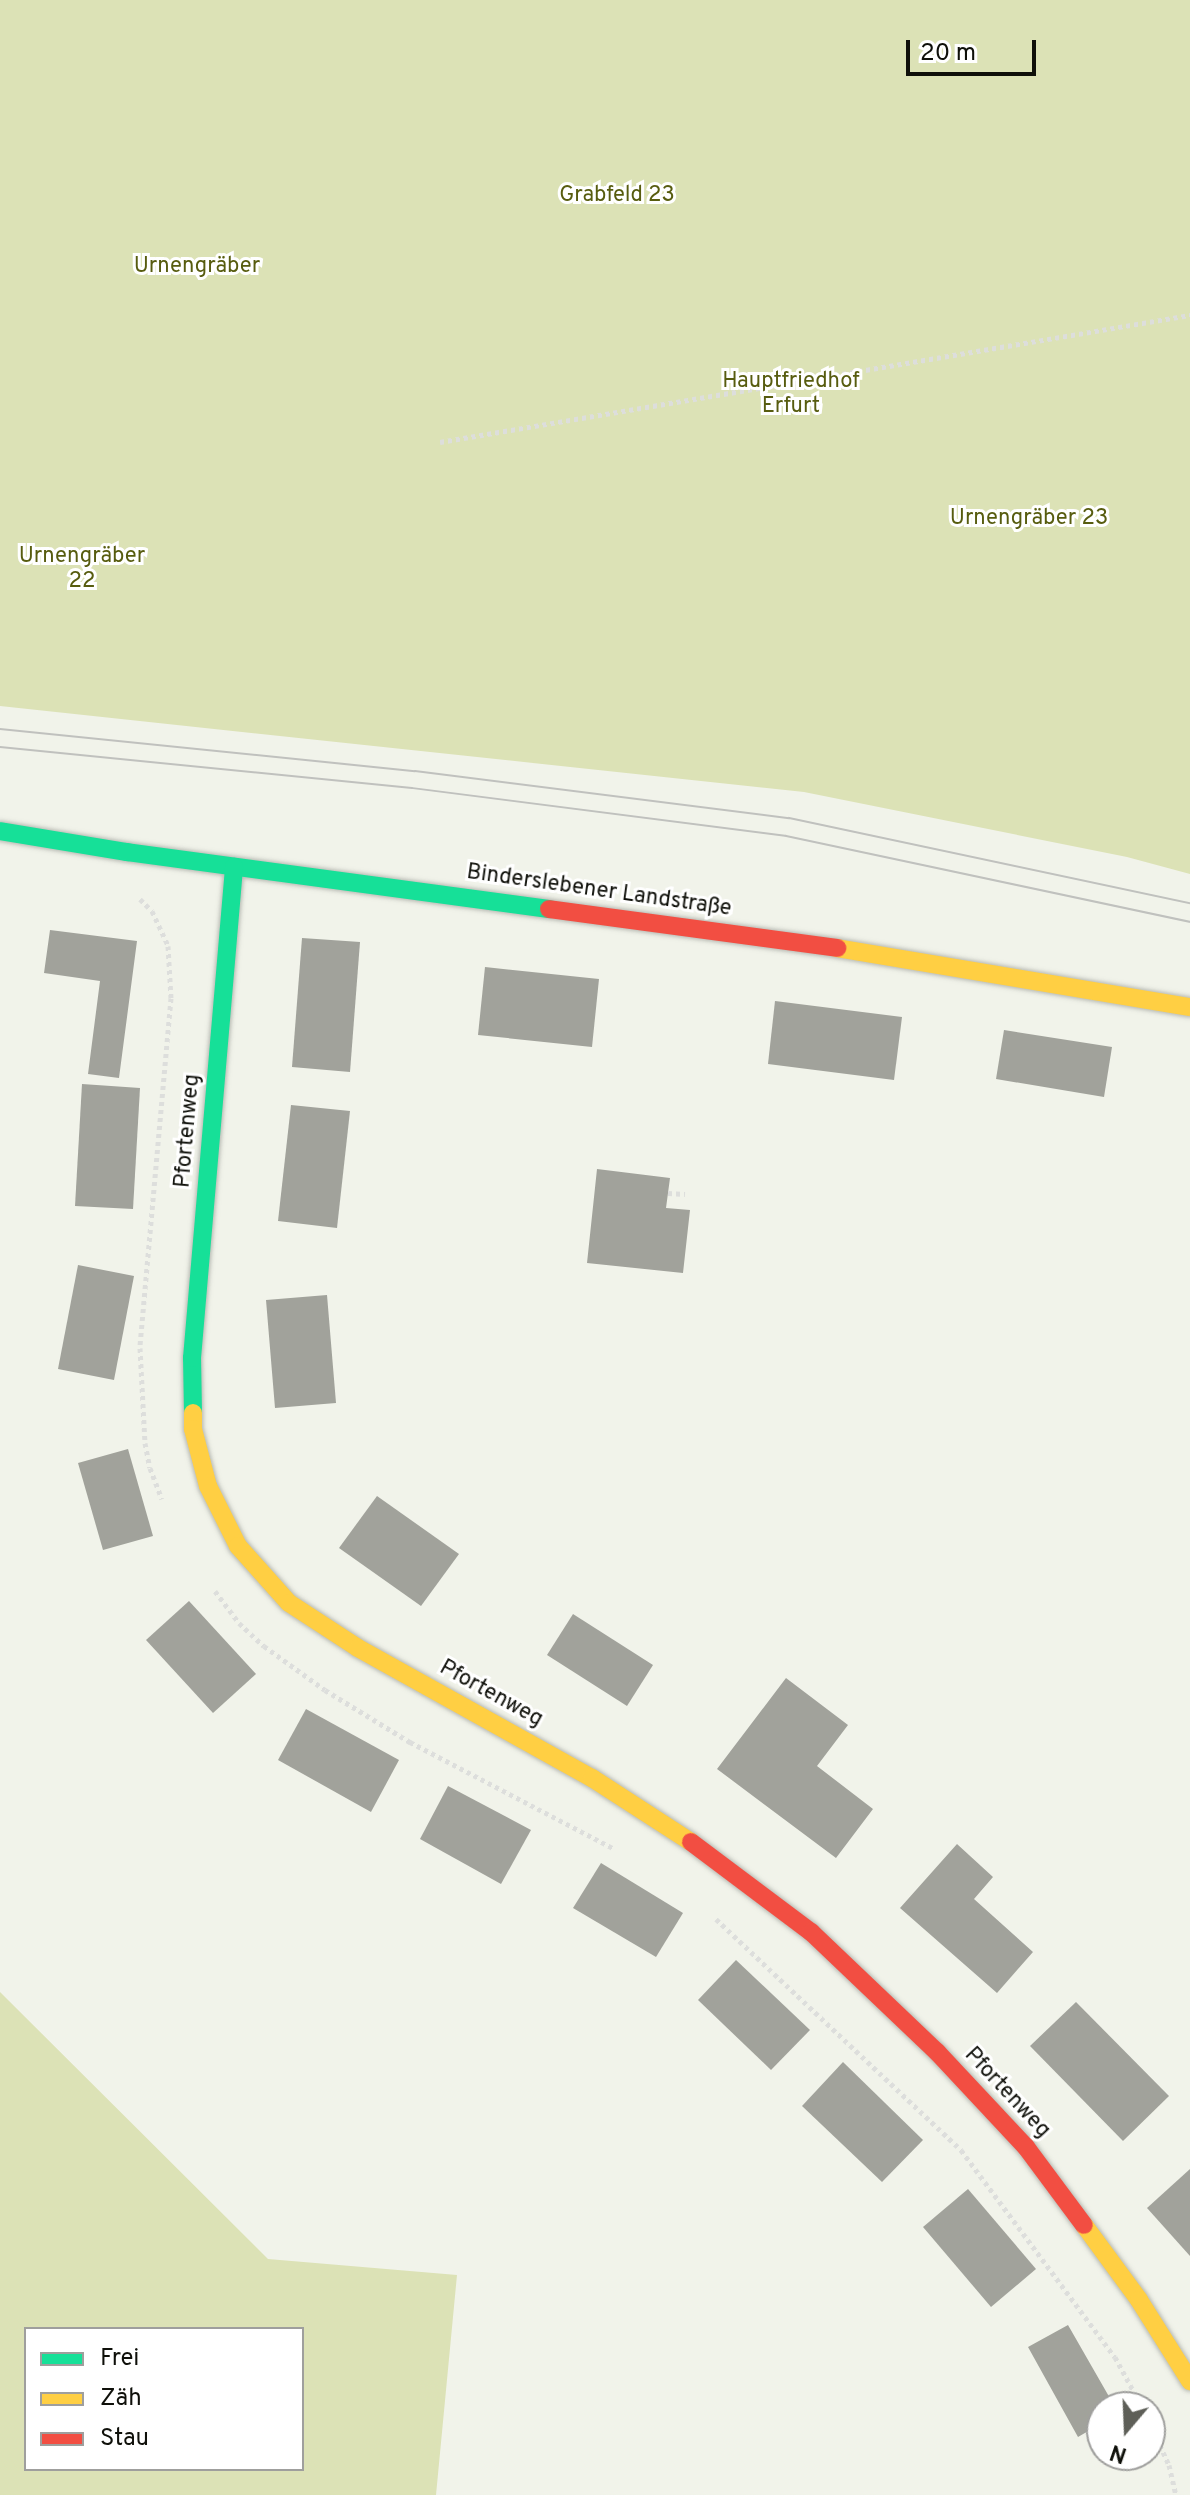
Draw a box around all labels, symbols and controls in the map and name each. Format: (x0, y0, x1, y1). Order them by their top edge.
scale bar (910, 24, 1040, 74)
text: 20 m (920, 39, 976, 69)
park label: Grabfeld 23 (559, 183, 675, 209)
park label: Urnengräber (134, 254, 260, 280)
park label: Hauptfriedhof Erfurt (722, 368, 860, 420)
park label: Urnengräber 23 (950, 506, 1108, 532)
park label: Urnengräber 22 (19, 543, 145, 594)
street label: Binderslebener Landstraße (465, 859, 733, 923)
street label: Pfortenweg (170, 1073, 206, 1189)
street label: Pfortenweg (435, 1655, 547, 1733)
street label: Pfortenweg (958, 2042, 1056, 2144)
legend (24, 2327, 304, 2471)
text: Frei (100, 2344, 139, 2374)
text: Zäh (100, 2384, 142, 2414)
north arrow (1086, 2391, 1166, 2471)
text: Stau (100, 2424, 149, 2454)
text: N (1107, 2437, 1131, 2468)

